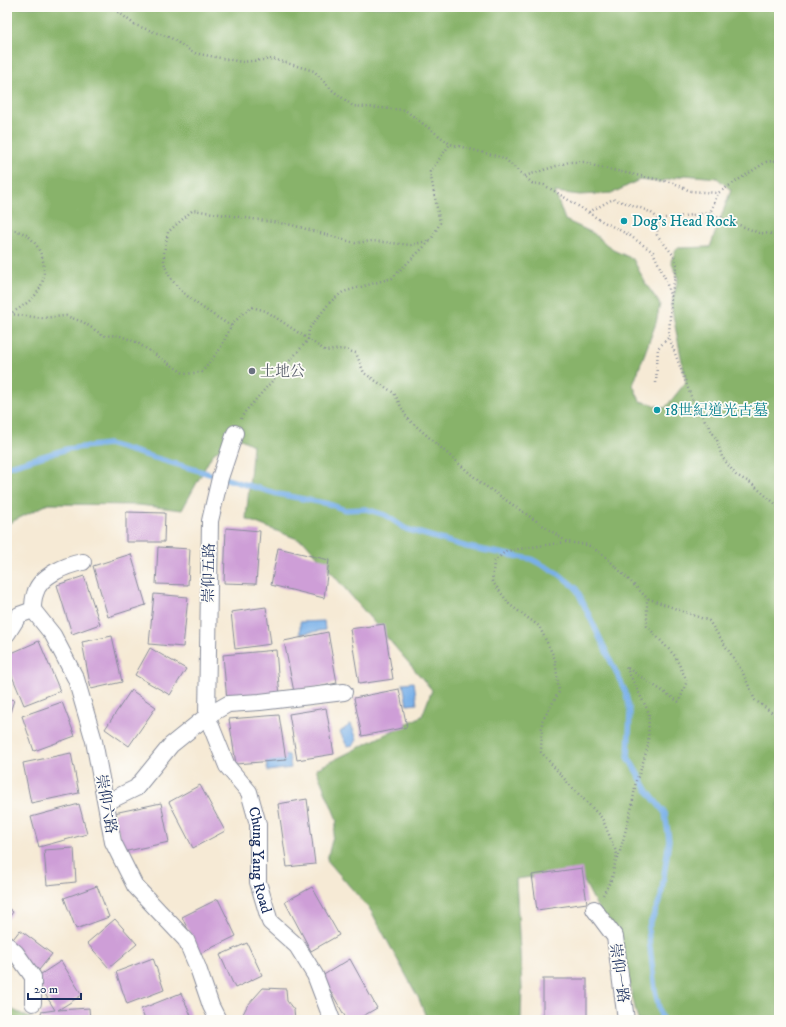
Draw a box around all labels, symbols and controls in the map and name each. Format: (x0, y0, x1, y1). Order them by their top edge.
place label: Dog's Head Rock (632, 212, 737, 231)
marker: Dog's Head Rock (619, 216, 629, 226)
place label: 土地公 (260, 362, 305, 381)
marker: 土地公 (247, 366, 257, 376)
place label: 18世紀道光古墓 (665, 401, 768, 420)
marker: 18世紀道光古墓 (652, 405, 662, 415)
street label: 崇仰五路 (199, 543, 219, 603)
street label: 崇仰六路 (91, 773, 121, 835)
street label: Chung Yang Road (244, 804, 276, 916)
street label: 崇仰一路 (605, 942, 633, 1004)
scale bar (28, 975, 81, 1001)
text: 20 m (34, 982, 58, 997)

